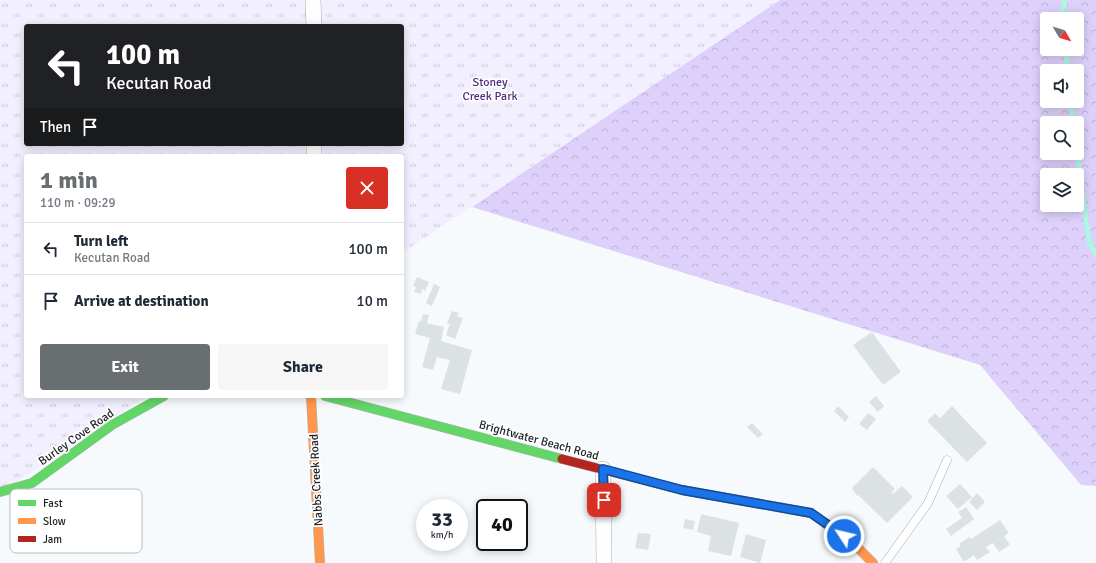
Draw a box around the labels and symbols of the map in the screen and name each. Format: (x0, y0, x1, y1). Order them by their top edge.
north arrow (1040, 12, 1084, 56)
park label: Stoney Creek Park (462, 75, 518, 104)
street label: Burley Cove Road (36, 406, 117, 469)
street label: Brightwater Beach Road (477, 417, 601, 464)
street label: Nabbs Creek Road (307, 433, 326, 527)
pin (587, 483, 621, 517)
legend (10, 489, 142, 553)
text: Fast (43, 497, 63, 510)
speed limit sign: 40 (476, 499, 528, 551)
text: Slow (43, 515, 66, 528)
position arrow (823, 515, 865, 557)
text: Jam (43, 533, 62, 546)

